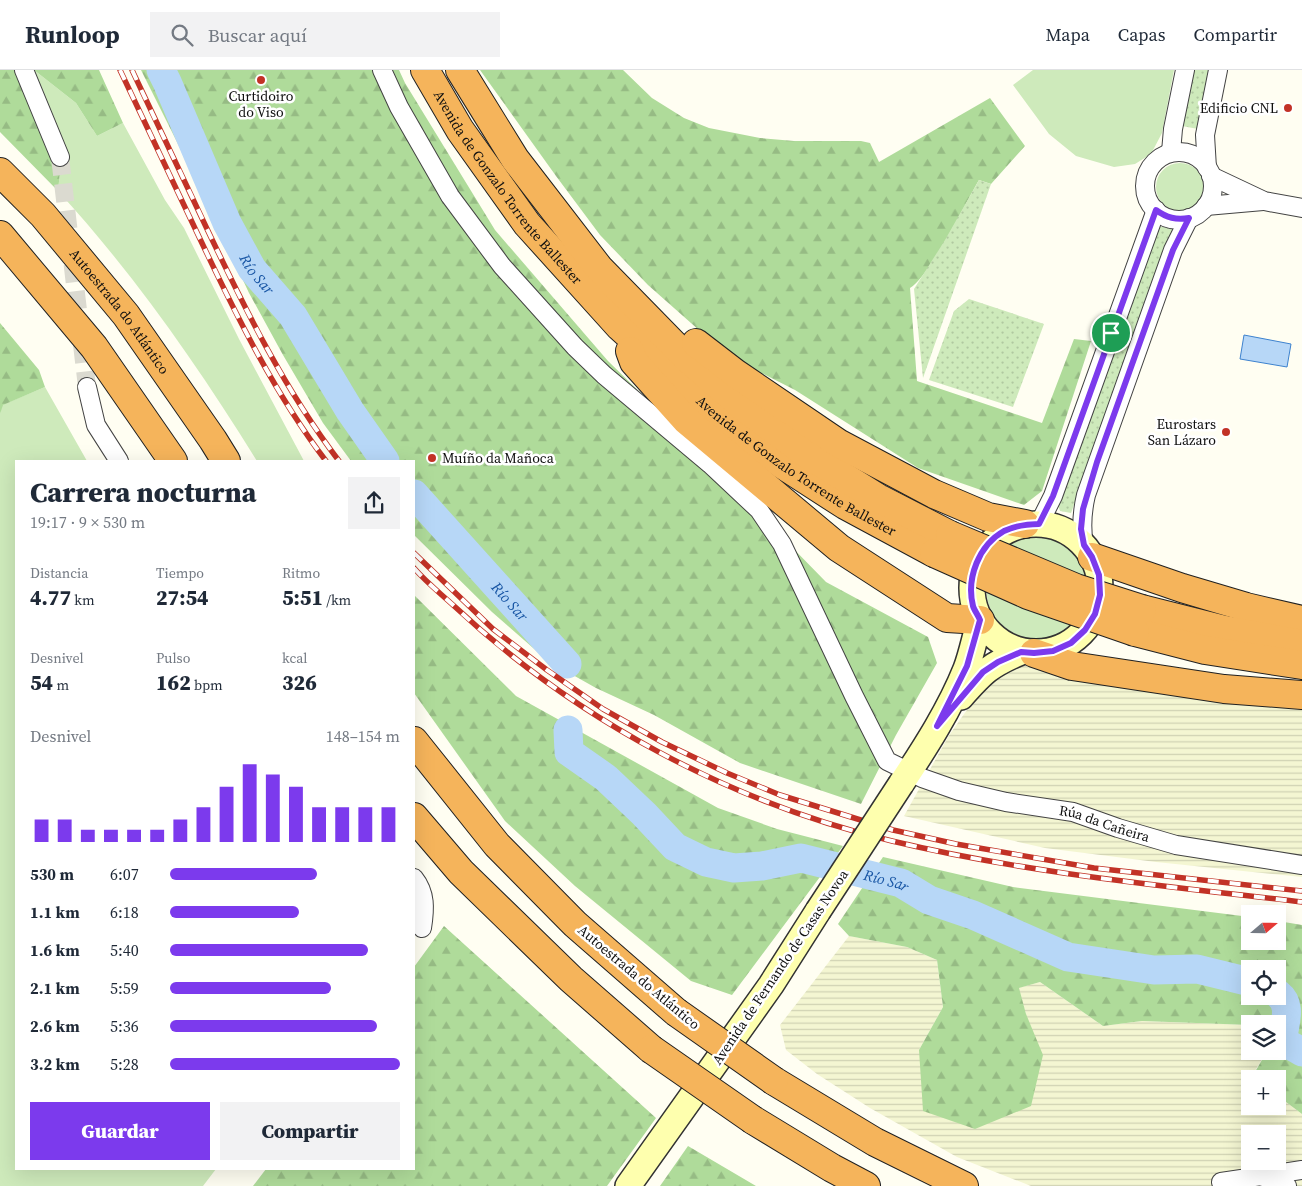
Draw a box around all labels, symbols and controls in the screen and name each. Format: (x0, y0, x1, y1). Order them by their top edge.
search box (150, 12, 500, 57)
text: Runloop (25, 18, 120, 51)
icon: search (168, 21, 196, 49)
text: Buscar aquí (208, 22, 307, 48)
text: Mapa (1045, 22, 1090, 47)
text: Capas (1118, 22, 1165, 47)
text: Compartir (1193, 22, 1277, 47)
marker: Curtidoiro do Viso (255, 74, 267, 86)
place label: Curtidoiro do Viso (228, 86, 294, 122)
street label: Avenida de Gonzalo Torrente Ballester (429, 86, 587, 289)
place label: Edificio CNL (1200, 98, 1278, 118)
marker: Edificio CNL (1282, 102, 1294, 114)
street label: Autoestrada do Atlántico (65, 244, 174, 378)
water label: Río Sar (235, 249, 280, 299)
pin (1090, 312, 1132, 354)
icon: arrive (1097, 319, 1125, 347)
street label: Avenida de Gonzalo Torrente Ballester (692, 391, 900, 541)
place label: Eurostars San Lázaro (1148, 414, 1216, 450)
marker: Eurostars San Lázaro (1220, 426, 1232, 438)
place label: Muíño da Mañoca (442, 448, 555, 468)
marker: Muíño da Mañoca (426, 452, 438, 464)
text: Carrera nocturna (30, 473, 257, 511)
button: share (348, 477, 400, 529)
text: 19:17 · 9 × 530 m (30, 511, 145, 533)
text: Distancia (30, 563, 88, 583)
text: Tiempo (156, 563, 204, 583)
text: Ritmo (282, 563, 320, 583)
water label: Río Sar (486, 576, 534, 626)
text: 4.77 (30, 583, 71, 612)
text: 27:54 (156, 583, 209, 612)
text: 5:51 (282, 583, 323, 612)
text: km (71, 590, 95, 610)
text: /km (323, 590, 351, 610)
text: Desnivel (30, 648, 84, 668)
text: Pulso (156, 648, 190, 668)
text: kcal (282, 648, 308, 668)
text: 54 (30, 668, 53, 697)
text: 162 (156, 668, 191, 697)
text: 326 (282, 668, 317, 697)
text: m (53, 675, 69, 695)
text: bpm (191, 675, 223, 695)
text: Desnivel (30, 725, 91, 747)
text: 148–154 m (326, 725, 400, 747)
street label: Rúa da Cañeira (1058, 800, 1153, 847)
text: 530 m (30, 863, 74, 885)
text: 6:07 (110, 863, 139, 885)
water label: Río Sar (861, 863, 914, 897)
street label: Avenida de Fernando de Casas Novoa (707, 865, 853, 1068)
text: 1.1 km (30, 901, 80, 923)
text: 6:18 (110, 901, 139, 923)
north arrow (1241, 905, 1286, 950)
map controls (1241, 905, 1286, 1170)
street label: Autoestrada do Atlántico (574, 920, 704, 1034)
text: 1.6 km (30, 939, 80, 961)
text: 5:40 (110, 939, 139, 961)
button: locate (1241, 960, 1286, 1005)
text: 2.1 km (30, 977, 80, 999)
text: 5:59 (110, 977, 139, 999)
text: 2.6 km (30, 1015, 80, 1037)
text: 5:36 (110, 1015, 139, 1037)
button: layers (1241, 1015, 1286, 1060)
text: 3.2 km (30, 1053, 80, 1075)
text: 5:28 (110, 1053, 139, 1075)
button: + (1241, 1070, 1286, 1115)
button: Guardar (30, 1102, 210, 1160)
button: Compartir (220, 1102, 400, 1160)
button: − (1241, 1125, 1286, 1170)

